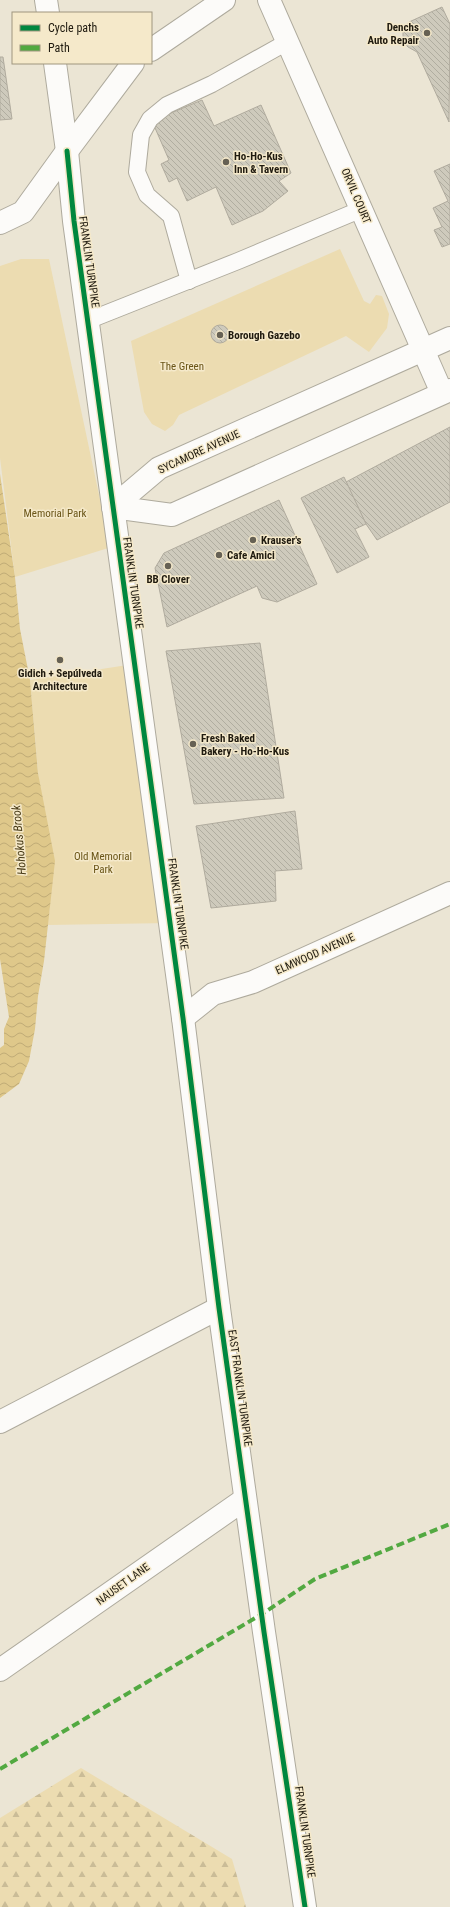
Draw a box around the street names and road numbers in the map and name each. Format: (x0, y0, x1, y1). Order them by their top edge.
street label: ORVIL COURT (338, 166, 374, 226)
street label: FRANKLIN TURNPIKE (76, 215, 102, 309)
street label: SYCAMORE AVENUE (156, 427, 242, 477)
street label: FRANKLIN TURNPIKE (120, 536, 146, 630)
street label: FRANKLIN TURNPIKE (165, 857, 191, 951)
street label: ELMWOOD AVENUE (273, 930, 357, 977)
street label: EAST FRANKLIN TURNPIKE (225, 1329, 255, 1448)
street label: NAUSET LANE (94, 1560, 153, 1608)
street label: FRANKLIN TURNPIKE (292, 1785, 318, 1879)

